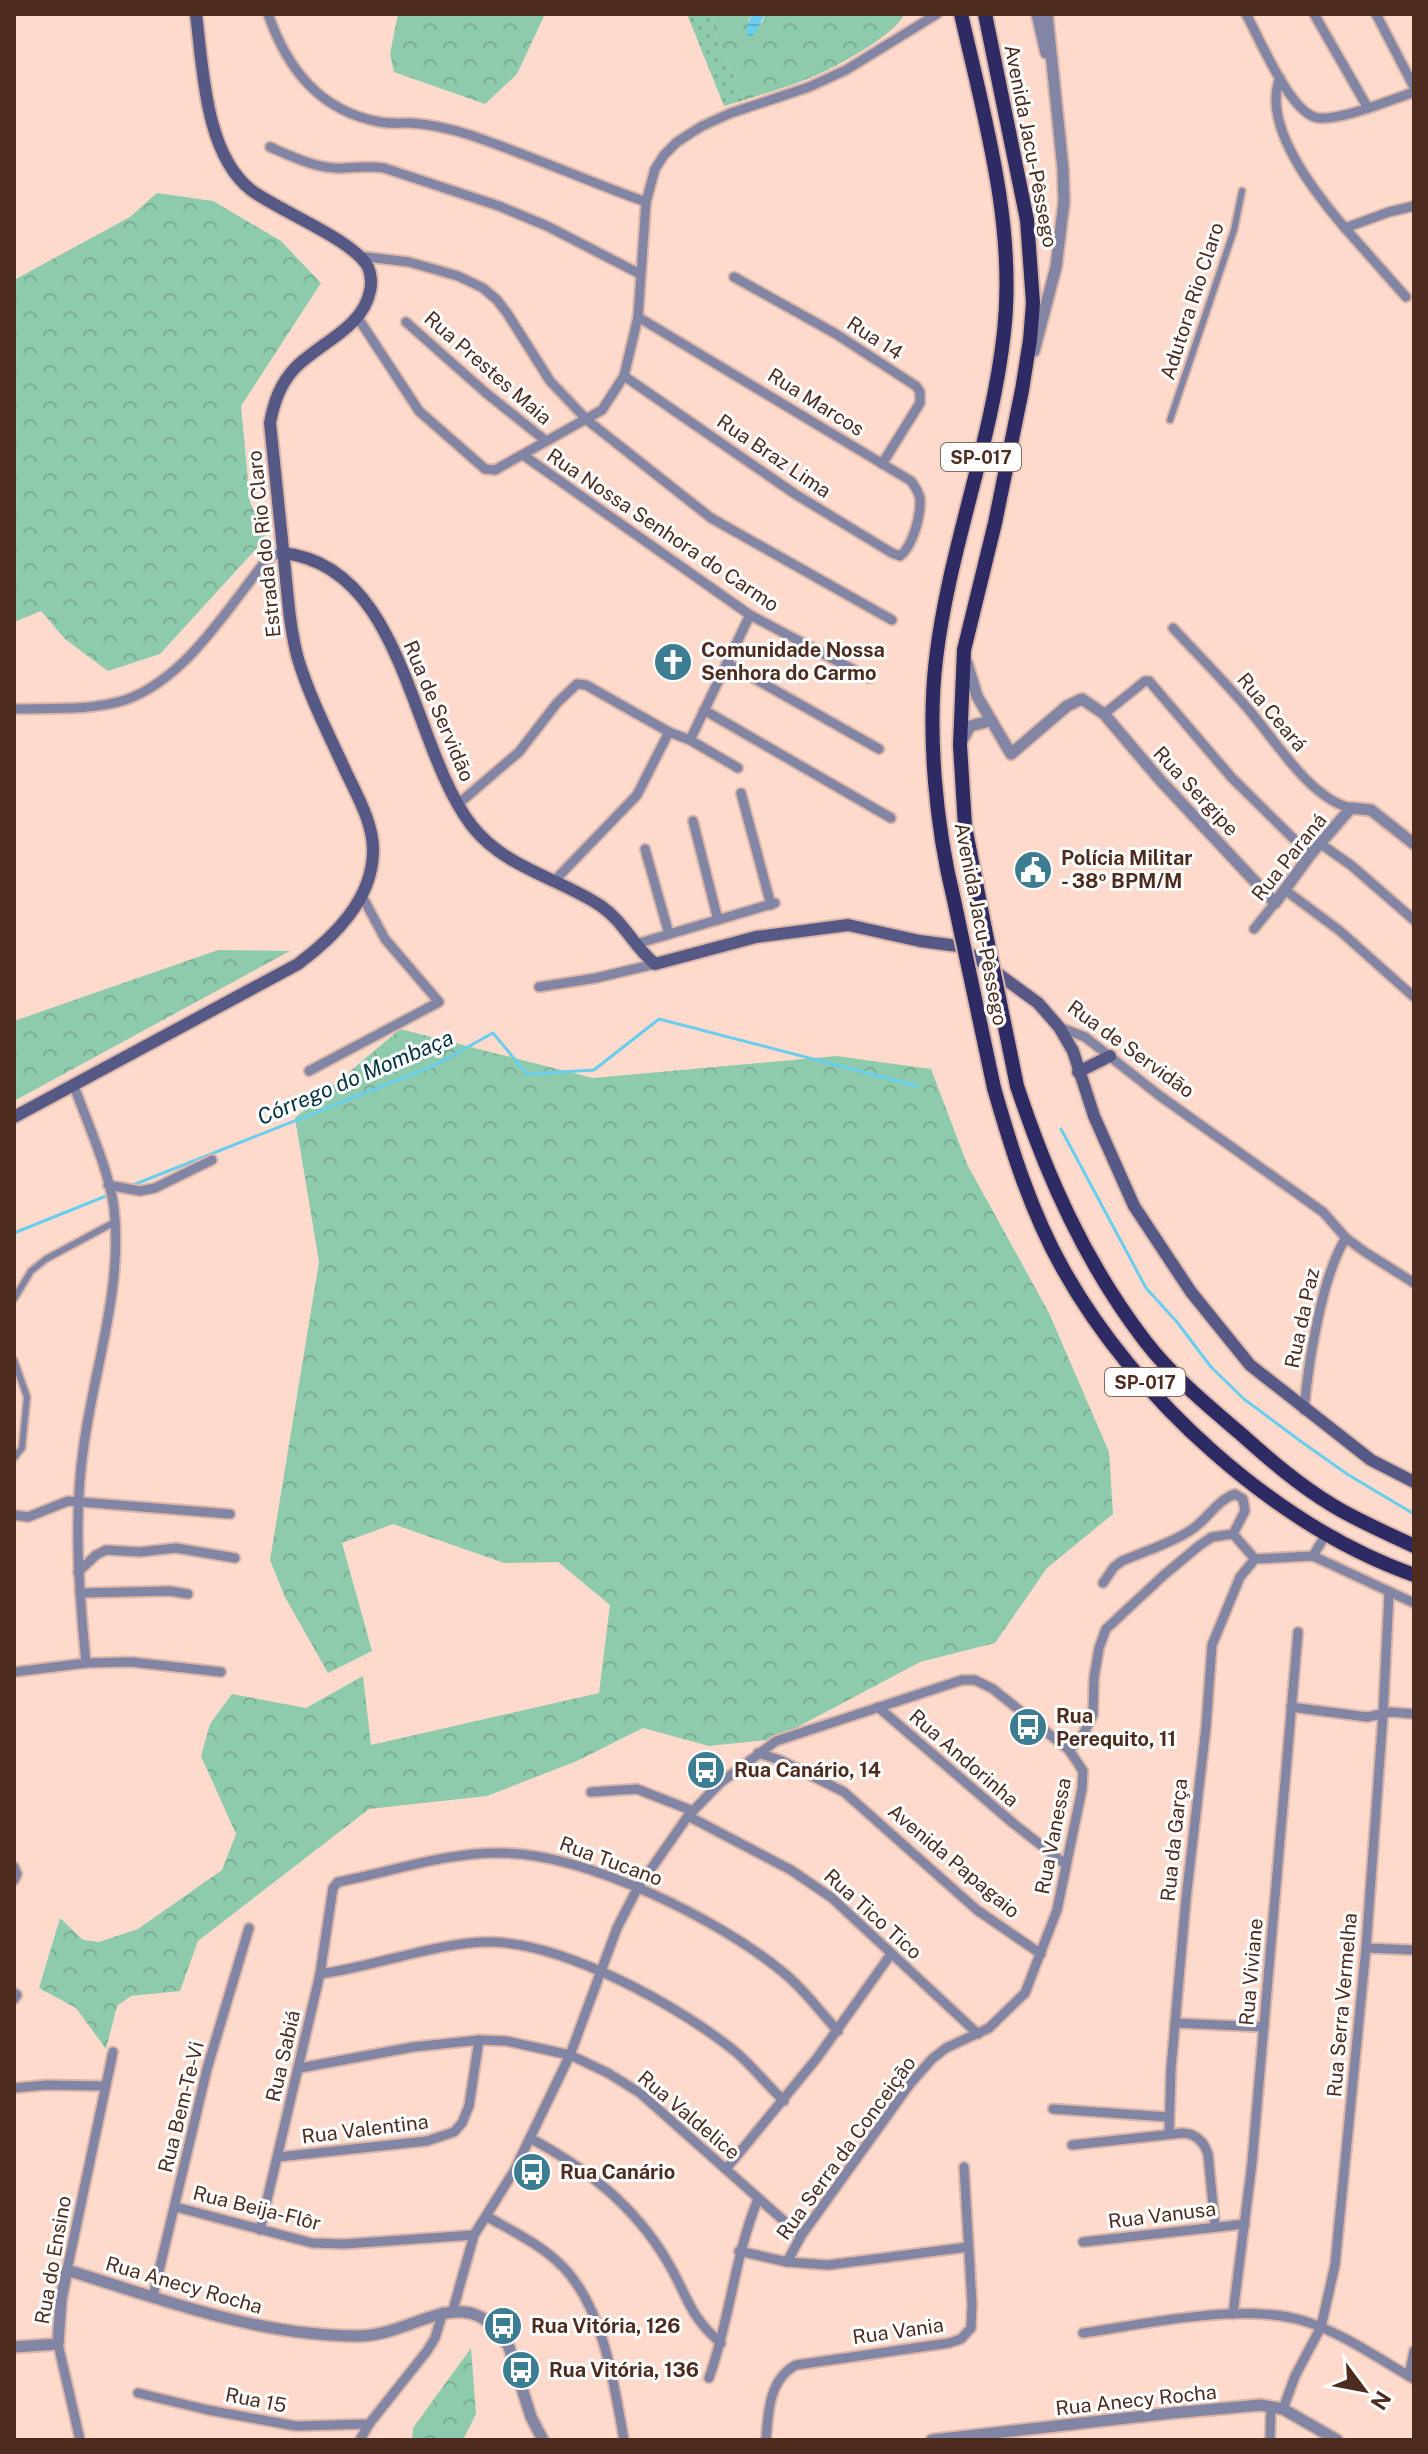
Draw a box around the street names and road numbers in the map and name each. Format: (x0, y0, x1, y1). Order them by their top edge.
street label: Avenida Jacu-Pêssego (1000, 43, 1062, 249)
street label: Adutora Rio Claro (1155, 219, 1229, 383)
street label: Rua Prestes Maia (419, 306, 557, 430)
street label: Rua 14 (843, 311, 907, 365)
street label: Rua Marcos (763, 363, 869, 441)
street label: Rua Braz Lima (712, 409, 836, 503)
street label: Rua Nossa Senhora do Carmo (542, 443, 784, 617)
road number: SP-017 (941, 443, 1021, 471)
street label: Estrada do Rio Claro (242, 449, 286, 639)
street label: Rua de Servidão (398, 637, 480, 785)
street label: Rua Ceará (1232, 668, 1312, 756)
street label: Rua Sergipe (1148, 741, 1244, 841)
street label: Rua Paraná (1246, 808, 1332, 906)
street label: Avenida Jacu-Pêssego (950, 821, 1012, 1027)
street label: Rua de Servidão (1063, 995, 1199, 1103)
street label: Rua da Paz (1280, 1266, 1324, 1370)
road number: SP-017 (1105, 1368, 1185, 1396)
street label: Rua Andorinha (904, 1704, 1024, 1812)
street label: Rua Vanessa (1030, 1776, 1076, 1896)
street label: Rua da Garça (1156, 1777, 1192, 1903)
street label: Avenida Papagaio (883, 1799, 1025, 1923)
street label: Rua Tucano (556, 1831, 666, 1891)
street label: Rua Tico Tico (819, 1864, 927, 1964)
street label: Rua Serra Vermelha (1322, 1912, 1362, 2098)
street label: Rua Viviane (1234, 1917, 1268, 2027)
street label: Rua Sabiá (261, 2008, 305, 2104)
street label: Rua Bem-Te-Vi (153, 2039, 209, 2175)
street label: Rua Serra da Conceição (771, 2051, 921, 2245)
street label: Rua Valdelice (633, 2065, 745, 2165)
street label: Rua Valentina (300, 2109, 430, 2149)
street label: Rua Beija-Flôr (190, 2180, 324, 2236)
street label: Rua do Ensino (30, 2194, 76, 2326)
street label: Rua Vanusa (1107, 2196, 1217, 2234)
street label: Rua Anecy Rocha (103, 2251, 265, 2319)
street label: Rua Vania (851, 2313, 945, 2349)
street label: Rua Anecy Rocha (1054, 2380, 1218, 2420)
street label: Rua 15 (223, 2382, 289, 2418)

